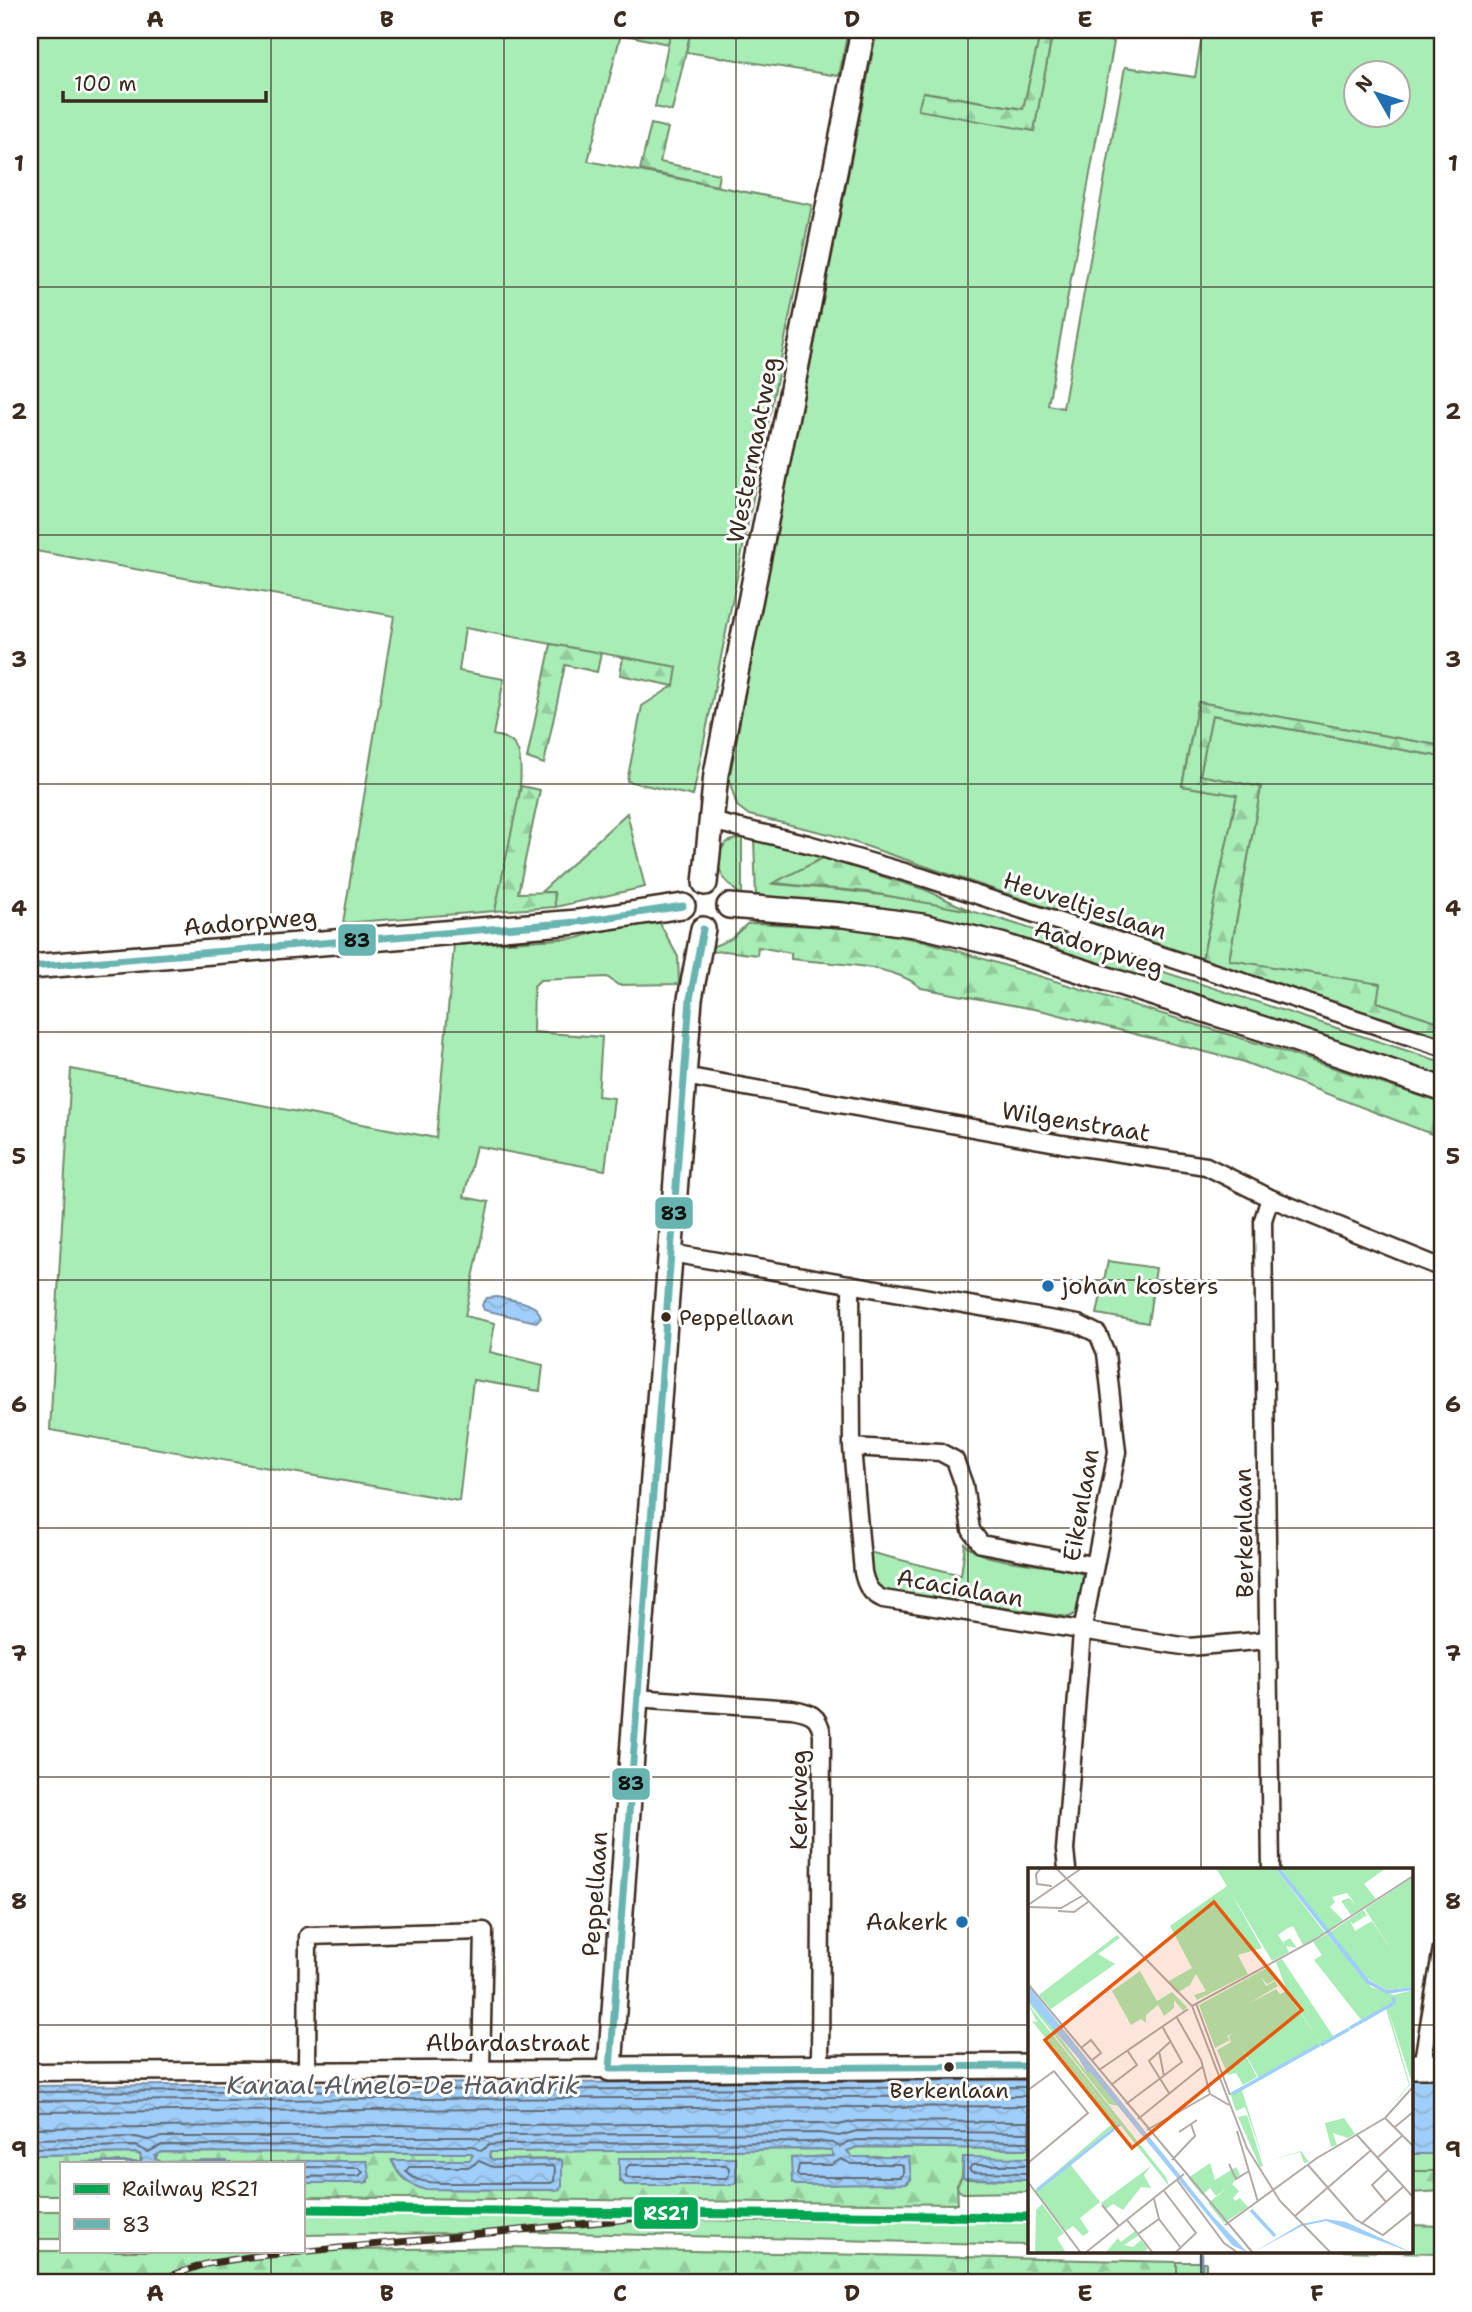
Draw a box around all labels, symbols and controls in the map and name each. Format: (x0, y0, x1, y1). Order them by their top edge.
text: A (146, 4, 164, 34)
text: B (380, 4, 394, 34)
text: C (613, 4, 627, 34)
text: D (844, 4, 860, 34)
text: E (1077, 4, 1093, 34)
text: F (1310, 4, 1324, 34)
scale bar (63, 60, 266, 104)
north arrow (1342, 60, 1412, 130)
text: 100 m (74, 70, 137, 98)
text: N (1350, 70, 1379, 97)
text: 1 (14, 148, 24, 178)
text: 1 (1448, 148, 1458, 178)
street label: Westermaatweg (719, 354, 787, 546)
text: 2 (11, 396, 27, 426)
text: 2 (1445, 396, 1461, 426)
text: 3 (11, 644, 27, 674)
text: 3 (1445, 644, 1461, 674)
street label: Heuveltjeslaan (999, 864, 1171, 948)
text: 4 (11, 893, 27, 923)
text: 4 (1445, 893, 1461, 923)
street label: Aadorpweg (182, 900, 318, 944)
street label: Aadorpweg (1030, 912, 1168, 984)
line badge: 83 (337, 923, 377, 957)
text: 83 (344, 928, 370, 953)
street label: Wilgenstraat (999, 1094, 1153, 1150)
text: 5 (12, 1141, 26, 1171)
text: 5 (1446, 1141, 1460, 1171)
line badge: 83 (654, 1196, 694, 1230)
text: 83 (661, 1201, 687, 1226)
place label: johan kosters (1060, 1270, 1219, 1302)
marker: johan kosters (1040, 1278, 1056, 1294)
place label: Peppellaan (679, 1303, 794, 1332)
marker: Peppellaan (659, 1310, 673, 1324)
text: 6 (11, 1389, 27, 1419)
text: 6 (1445, 1389, 1461, 1419)
street label: Eikenlaan (1055, 1446, 1107, 1564)
street label: Berkenlaan (1227, 1468, 1261, 1598)
street label: Acacialaan (894, 1561, 1026, 1615)
text: 7 (11, 1638, 27, 1668)
text: 7 (1445, 1638, 1461, 1668)
street label: Kerkweg (783, 1750, 815, 1850)
line badge: 83 (611, 1767, 651, 1801)
text: 83 (618, 1771, 644, 1796)
street label: Peppellaan (575, 1830, 615, 1958)
inset map (1028, 1868, 1412, 2252)
text: 8 (11, 1886, 27, 1916)
text: 8 (1445, 1886, 1461, 1916)
place label: Aakerk (865, 1906, 948, 1938)
marker: Aakerk (954, 1914, 970, 1930)
street label: Albardastraat (425, 2027, 591, 2059)
marker: Berkenlaan (942, 2060, 956, 2074)
water label: Kanaal Almelo-De Haandrik (226, 2067, 580, 2102)
place label: Berkenlaan (889, 2076, 1009, 2105)
text: 9 (11, 2134, 27, 2164)
text: 9 (1445, 2134, 1461, 2164)
legend (60, 2162, 304, 2252)
text: Railway RS21 (122, 2175, 259, 2203)
line badge: RS21 (633, 2196, 699, 2230)
text: RS21 (643, 2201, 689, 2226)
text: 83 (122, 2211, 150, 2239)
text: A (146, 2278, 164, 2308)
text: B (380, 2278, 394, 2308)
text: C (613, 2278, 627, 2308)
text: D (844, 2278, 860, 2308)
text: E (1077, 2278, 1093, 2308)
text: F (1310, 2278, 1324, 2308)

